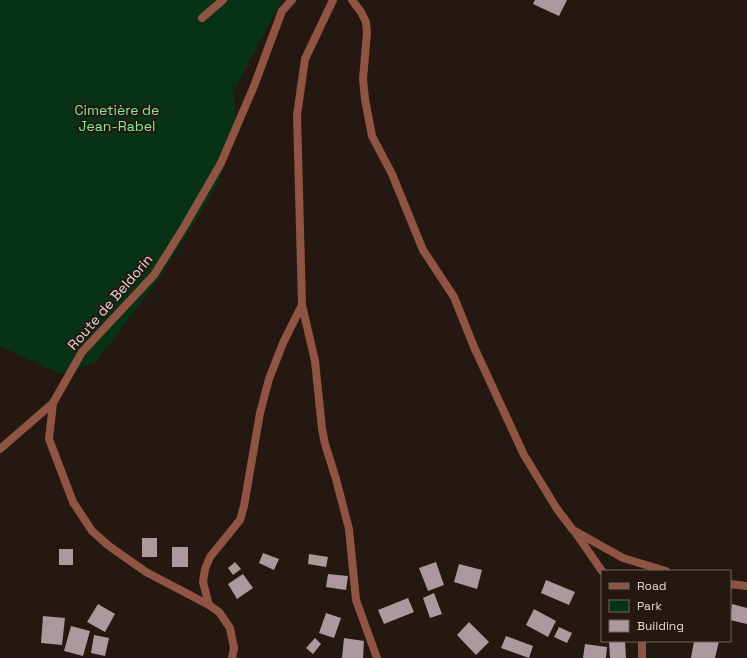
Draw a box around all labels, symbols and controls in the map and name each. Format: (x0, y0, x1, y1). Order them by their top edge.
park label: Cimetière de Jean-Rabel (75, 101, 159, 135)
street label: Route de Beldorin (64, 250, 156, 354)
legend (601, 570, 731, 642)
text: Road (637, 578, 666, 594)
text: Park (637, 598, 662, 614)
text: Building (637, 618, 684, 634)

